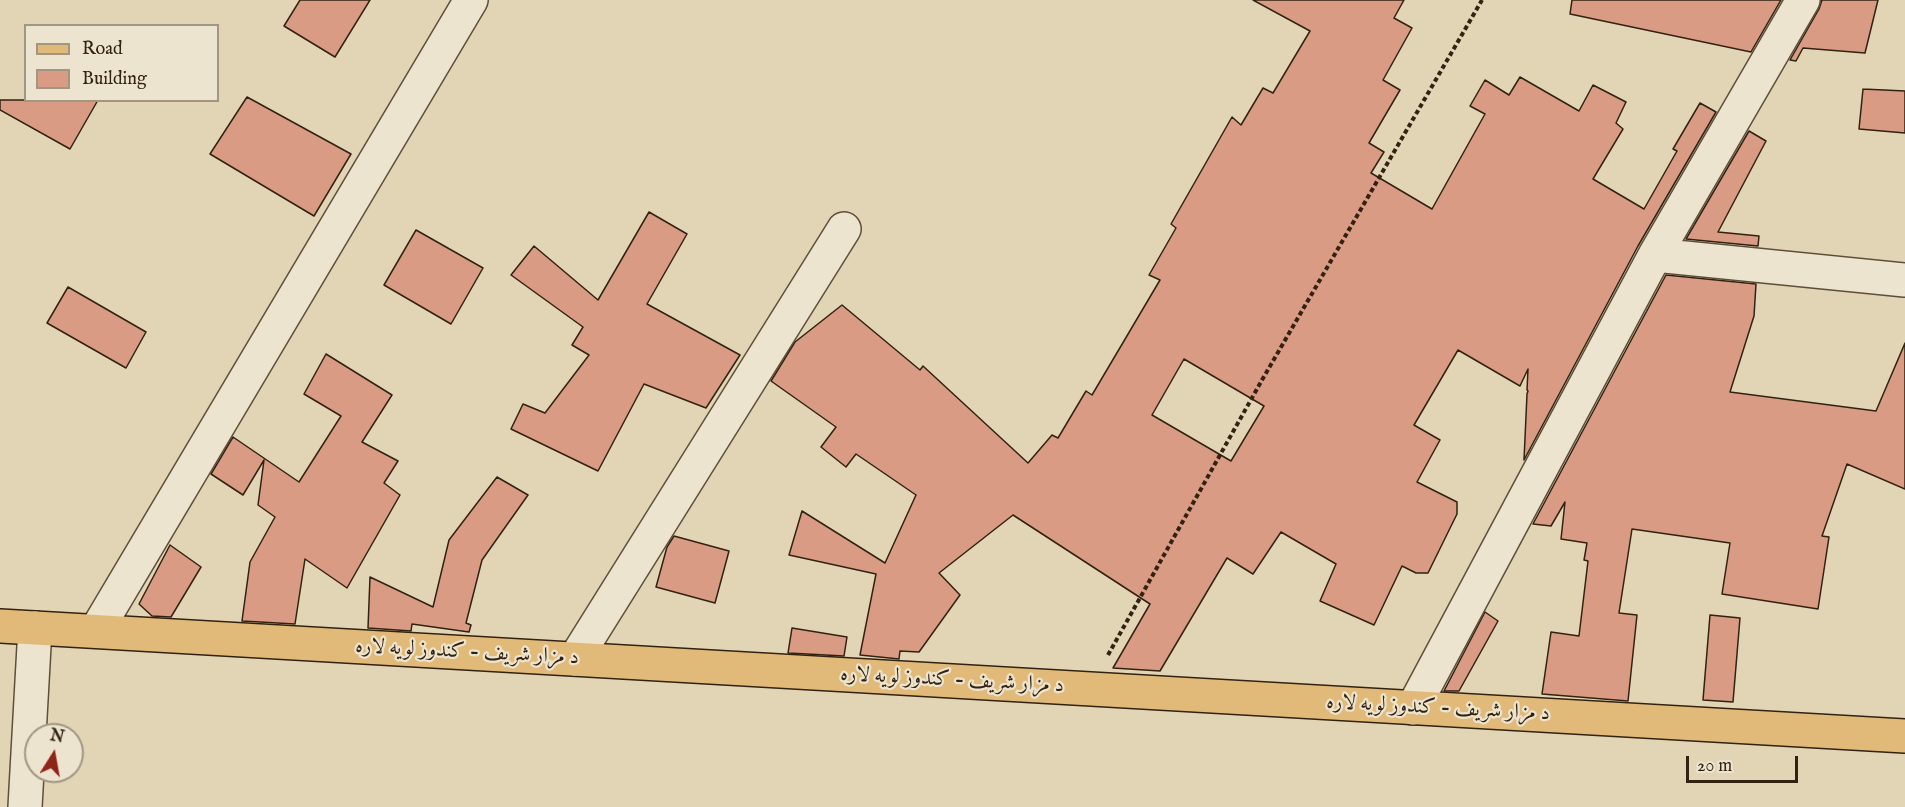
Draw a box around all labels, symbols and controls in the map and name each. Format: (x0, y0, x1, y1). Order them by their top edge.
legend (24, 24, 219, 102)
text: Road (82, 38, 123, 61)
text: Building (82, 68, 147, 91)
street label: د مزار شریف - کندوز لویه لاره (354, 635, 580, 671)
street label: د مزار شریف - کندوز لویه لاره (839, 663, 1065, 699)
street label: د مزار شریف - کندوز لویه لاره (1325, 691, 1551, 727)
north arrow (24, 723, 84, 783)
text: N (48, 726, 66, 748)
scale bar (1689, 744, 1802, 782)
text: 20 m (1697, 755, 1732, 778)

